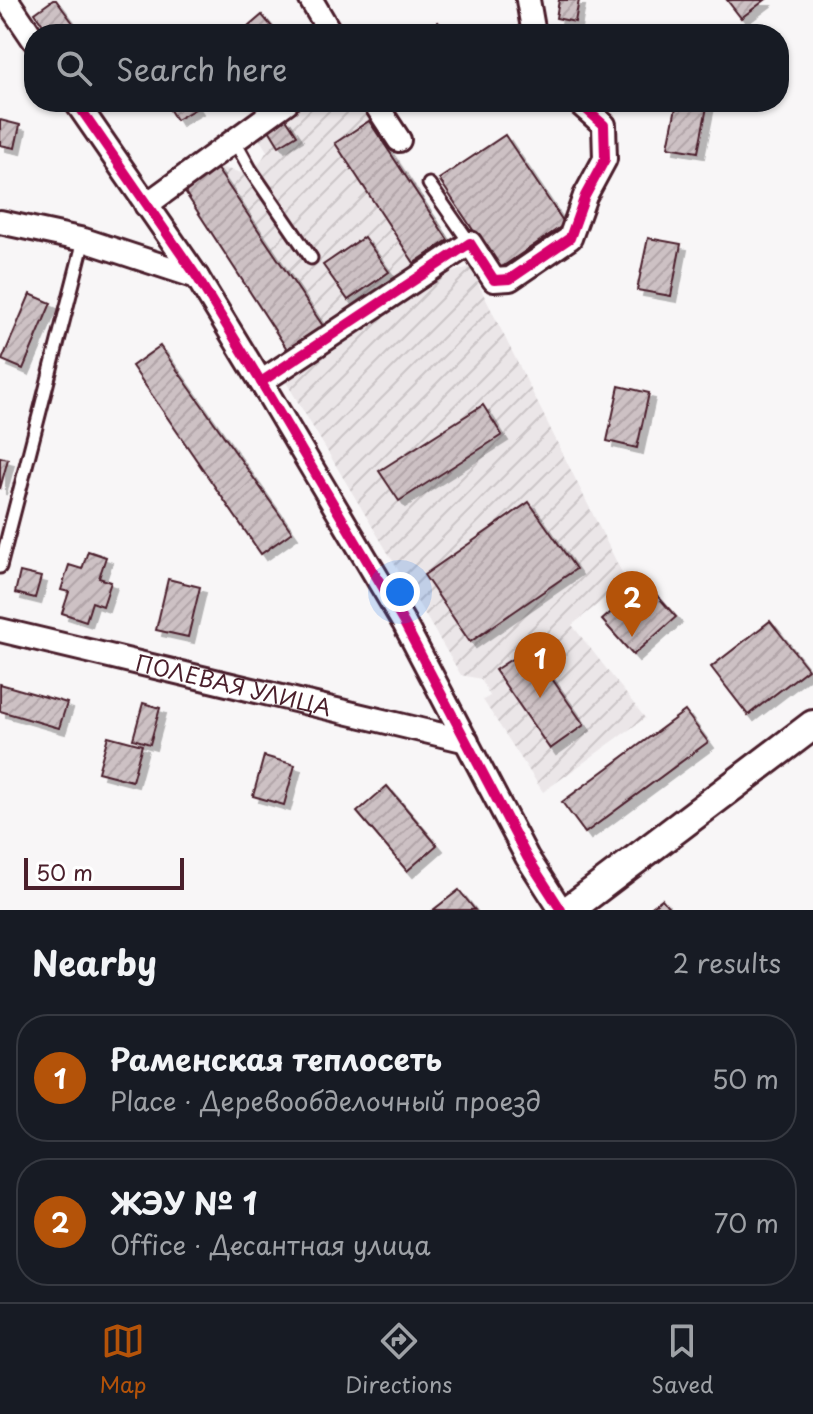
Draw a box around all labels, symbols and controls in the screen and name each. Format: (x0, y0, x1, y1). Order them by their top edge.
search box (24, 24, 789, 112)
icon: search (52, 46, 96, 90)
text: Search here (116, 46, 288, 91)
pin: 2 (606, 571, 658, 637)
your location (380, 572, 420, 612)
pin: 1 (514, 632, 566, 698)
street label: ПОЛЕВАЯ УЛИЦА (133, 645, 335, 723)
scale bar (24, 854, 184, 890)
text: 50 m (36, 855, 93, 888)
text: Nearby (32, 936, 157, 988)
text: 2 results (673, 943, 781, 982)
text: Раменская теплосеть (110, 1036, 442, 1081)
text: 1 (54, 1059, 66, 1098)
text: 50 m (712, 1059, 779, 1098)
text: Place · Деревообделочный проезд (110, 1081, 541, 1120)
text: ЖЭУ № 1 (110, 1180, 257, 1225)
text: 2 (51, 1203, 69, 1242)
text: 70 m (714, 1203, 779, 1242)
text: Office · Десантная улица (110, 1225, 431, 1264)
tab: Map (99, 1319, 146, 1400)
tab: Directions (345, 1319, 452, 1400)
tab: Saved (651, 1319, 714, 1400)

